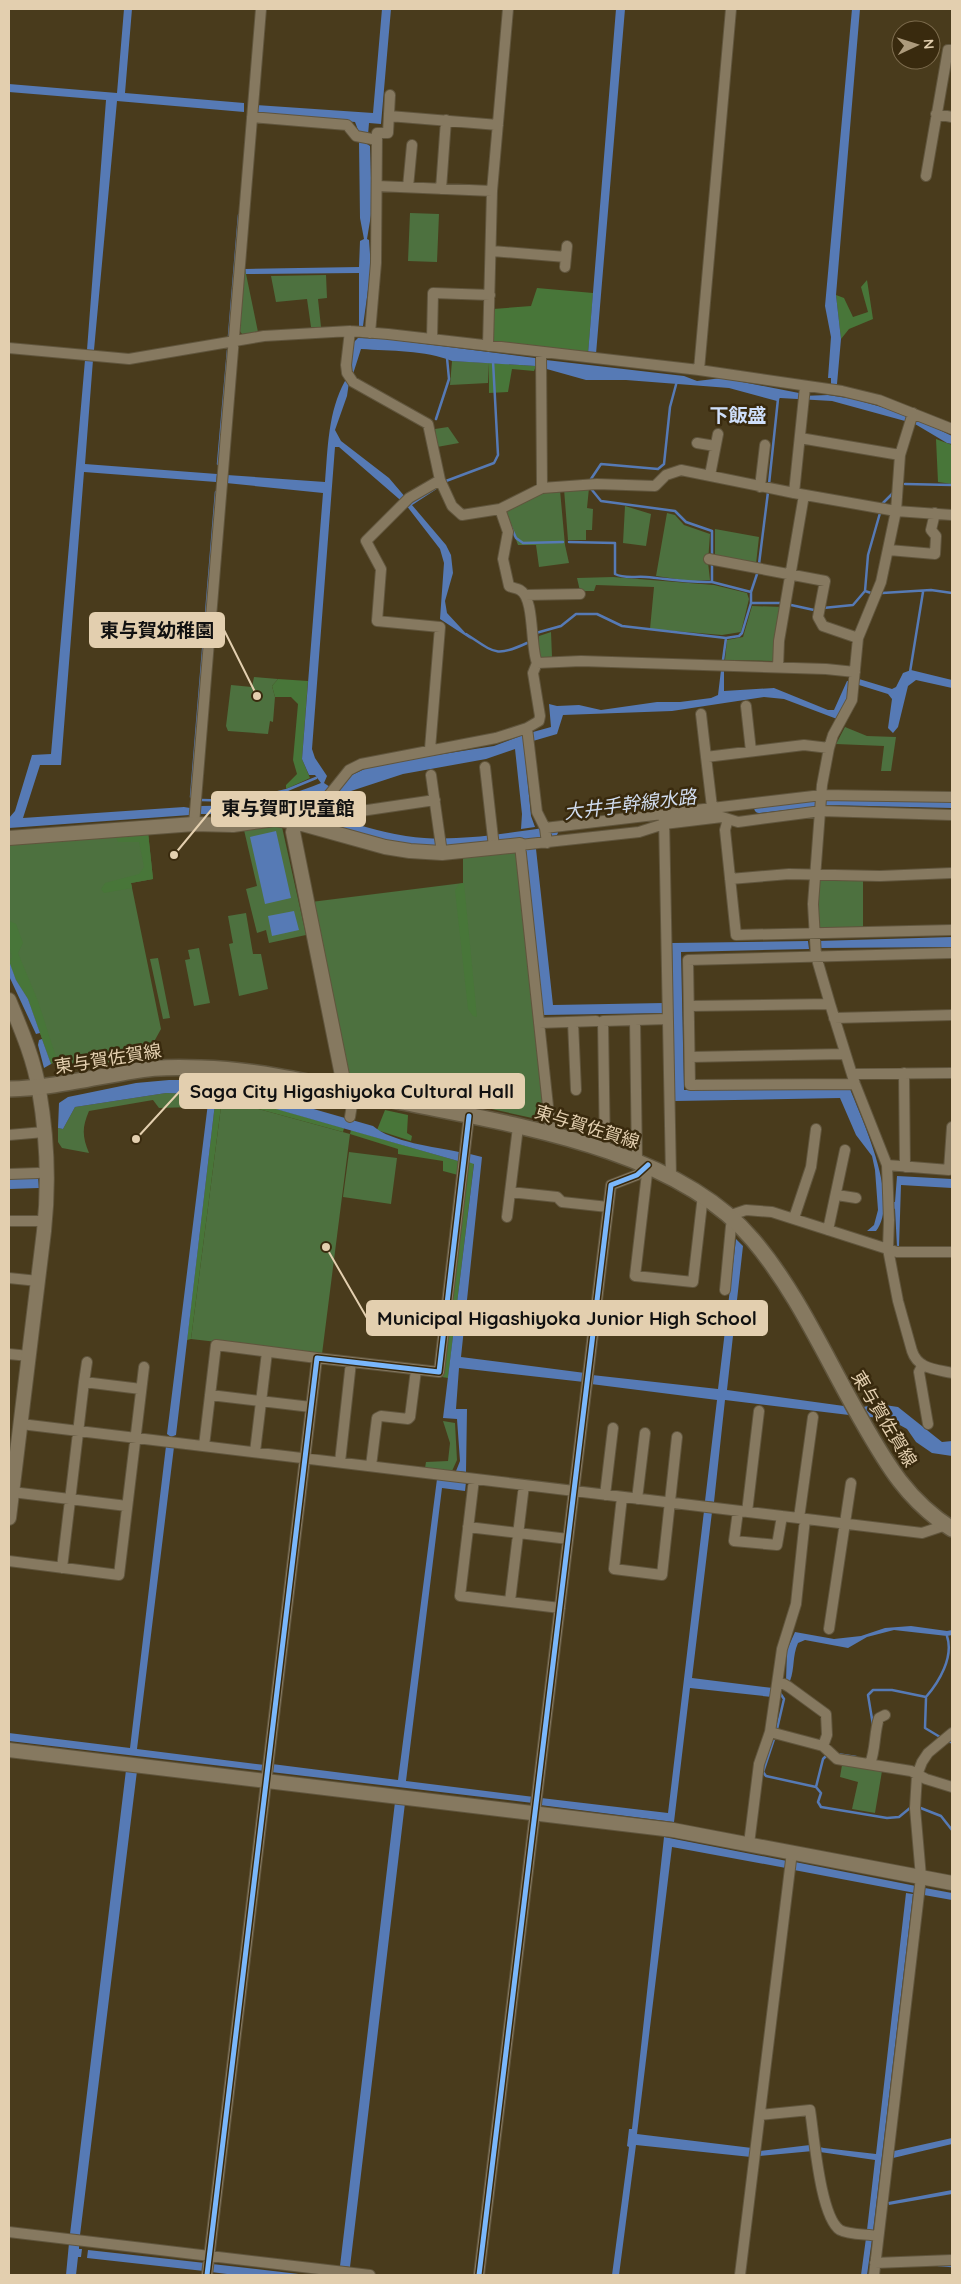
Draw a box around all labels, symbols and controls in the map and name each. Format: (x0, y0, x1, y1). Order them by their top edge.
north arrow (891, 20, 941, 70)
text: N (920, 38, 938, 50)
district label: 下飯盛 (709, 403, 767, 427)
callout: 東与賀幼稚園 (90, 613, 224, 647)
text: 東与賀幼稚園 (100, 618, 214, 642)
water label: 大井手幹線水路 (563, 784, 699, 824)
callout: 東与賀町児童館 (212, 792, 365, 826)
text: 東与賀町児童館 (221, 796, 355, 820)
street label: 東与賀佐賀線 (53, 1039, 163, 1078)
callout: Saga City Higashiyoka Cultural Hall (180, 1074, 524, 1108)
text: Saga City Higashiyoka Cultural Hall (190, 1079, 514, 1103)
street label: 東与賀佐賀線 (532, 1100, 642, 1153)
callout: Municipal Higashiyoka Junior High School (367, 1301, 767, 1335)
text: Municipal Higashiyoka Junior High School (377, 1306, 757, 1330)
street label: 東与賀佐賀線 (847, 1367, 922, 1471)

